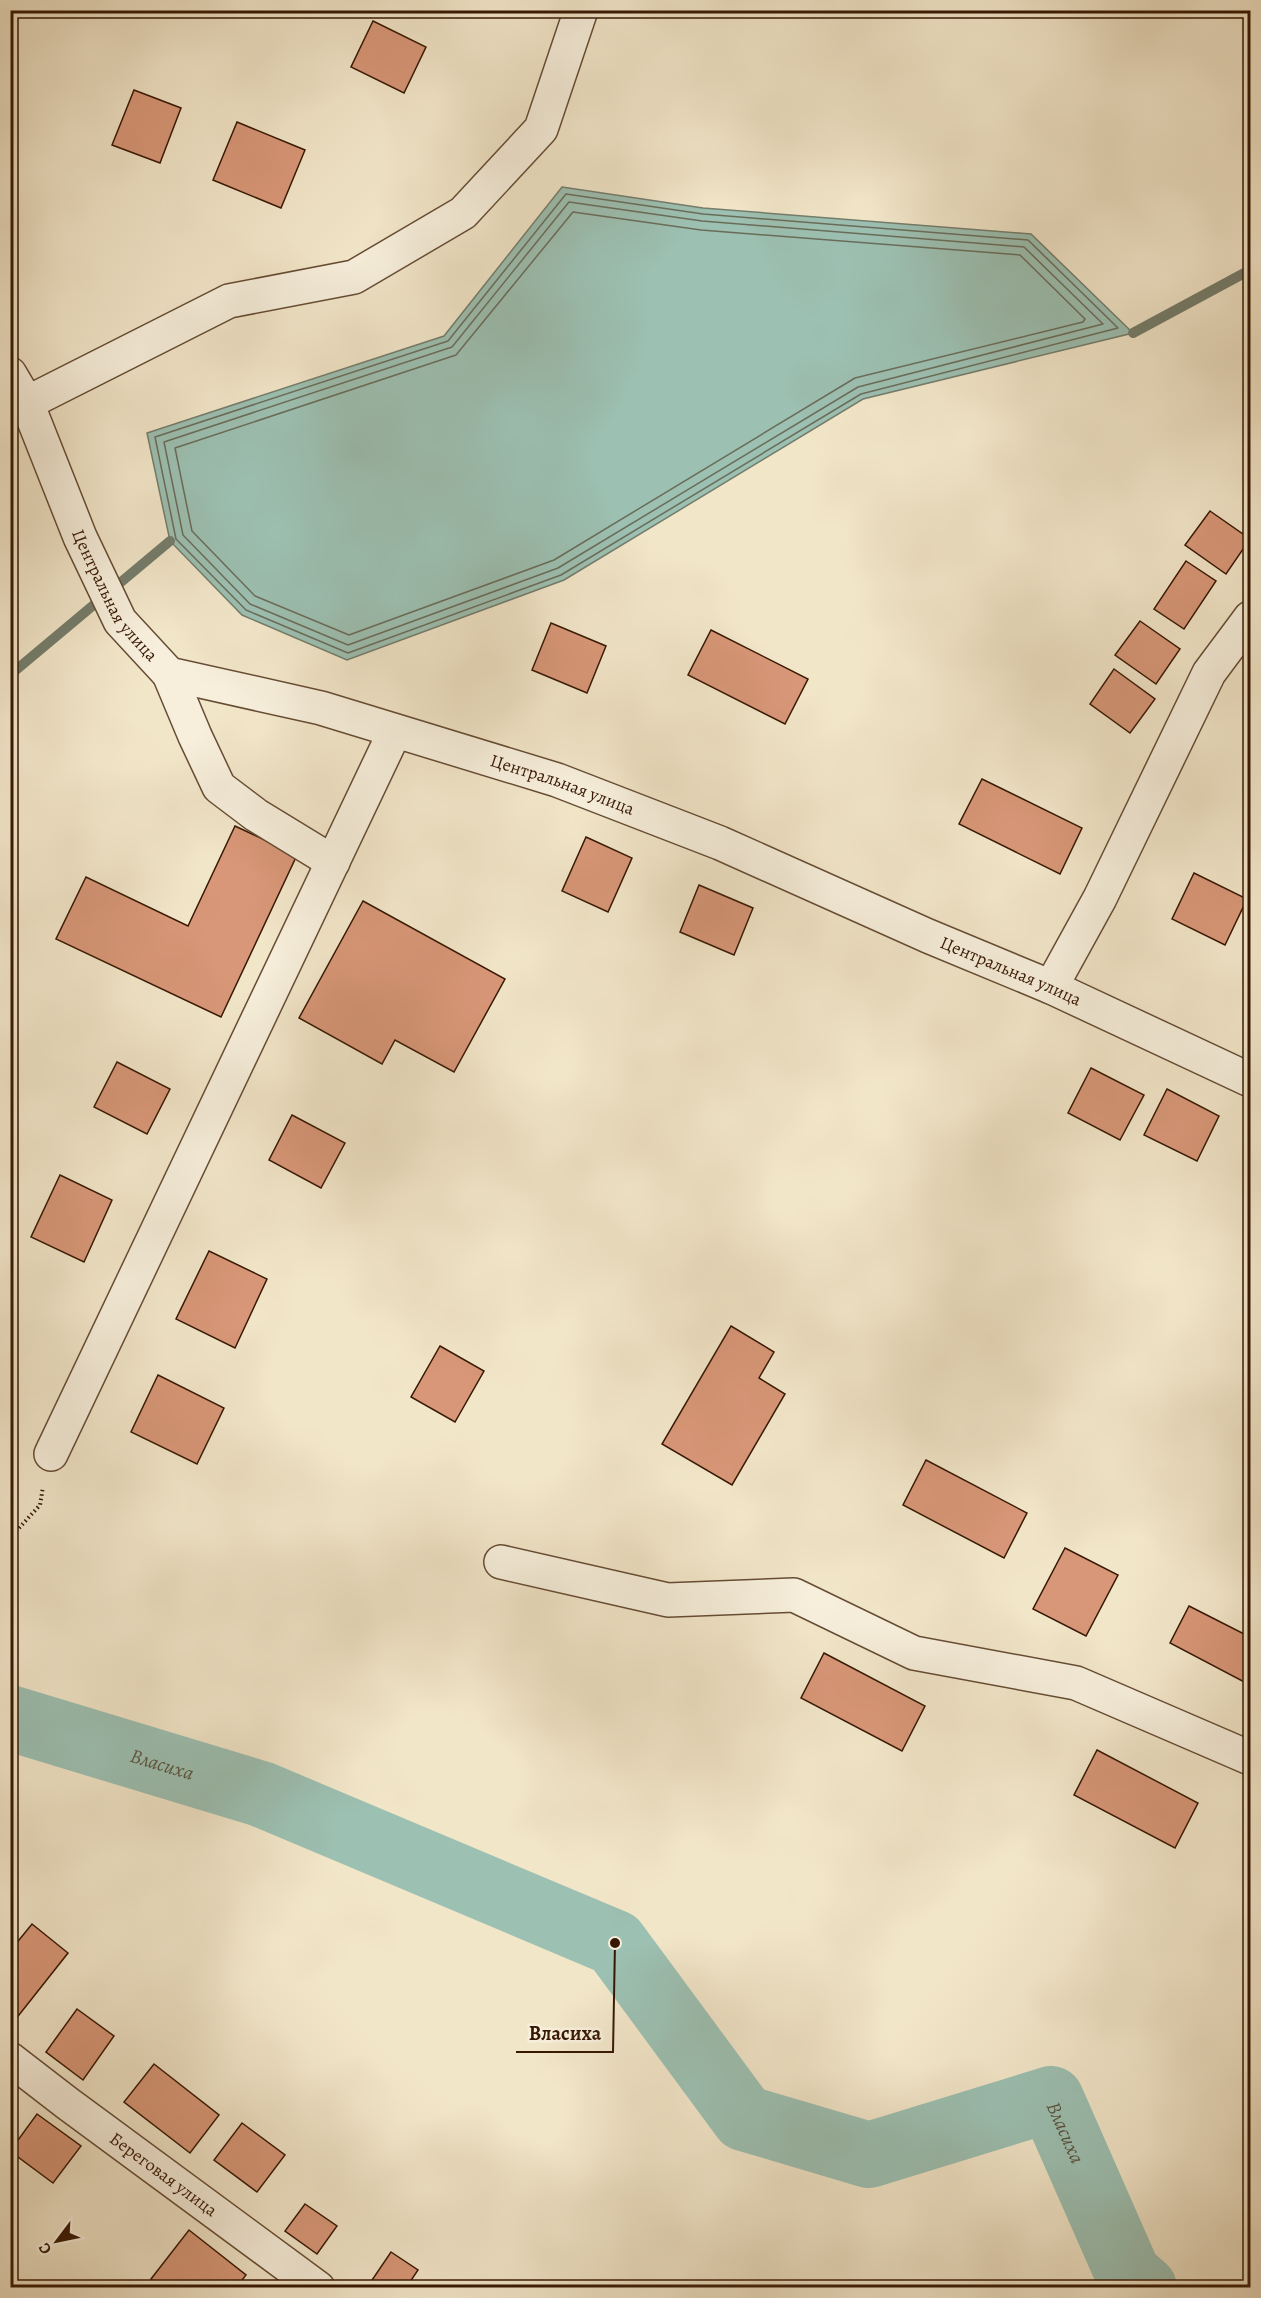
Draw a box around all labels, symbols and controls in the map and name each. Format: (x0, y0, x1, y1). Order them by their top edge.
street label: Центральная улица (66, 526, 164, 667)
street label: Центральная улица (487, 748, 639, 821)
street label: Центральная улица (937, 930, 1086, 1012)
water label: Власиха (127, 1742, 197, 1787)
callout: Власиха (516, 2014, 613, 2052)
text: Власиха (529, 2020, 602, 2047)
water label: Власиха (1040, 2097, 1091, 2168)
street label: Береговая улица (105, 2126, 223, 2222)
north arrow (27, 2211, 87, 2271)
text: С (33, 2238, 57, 2258)

